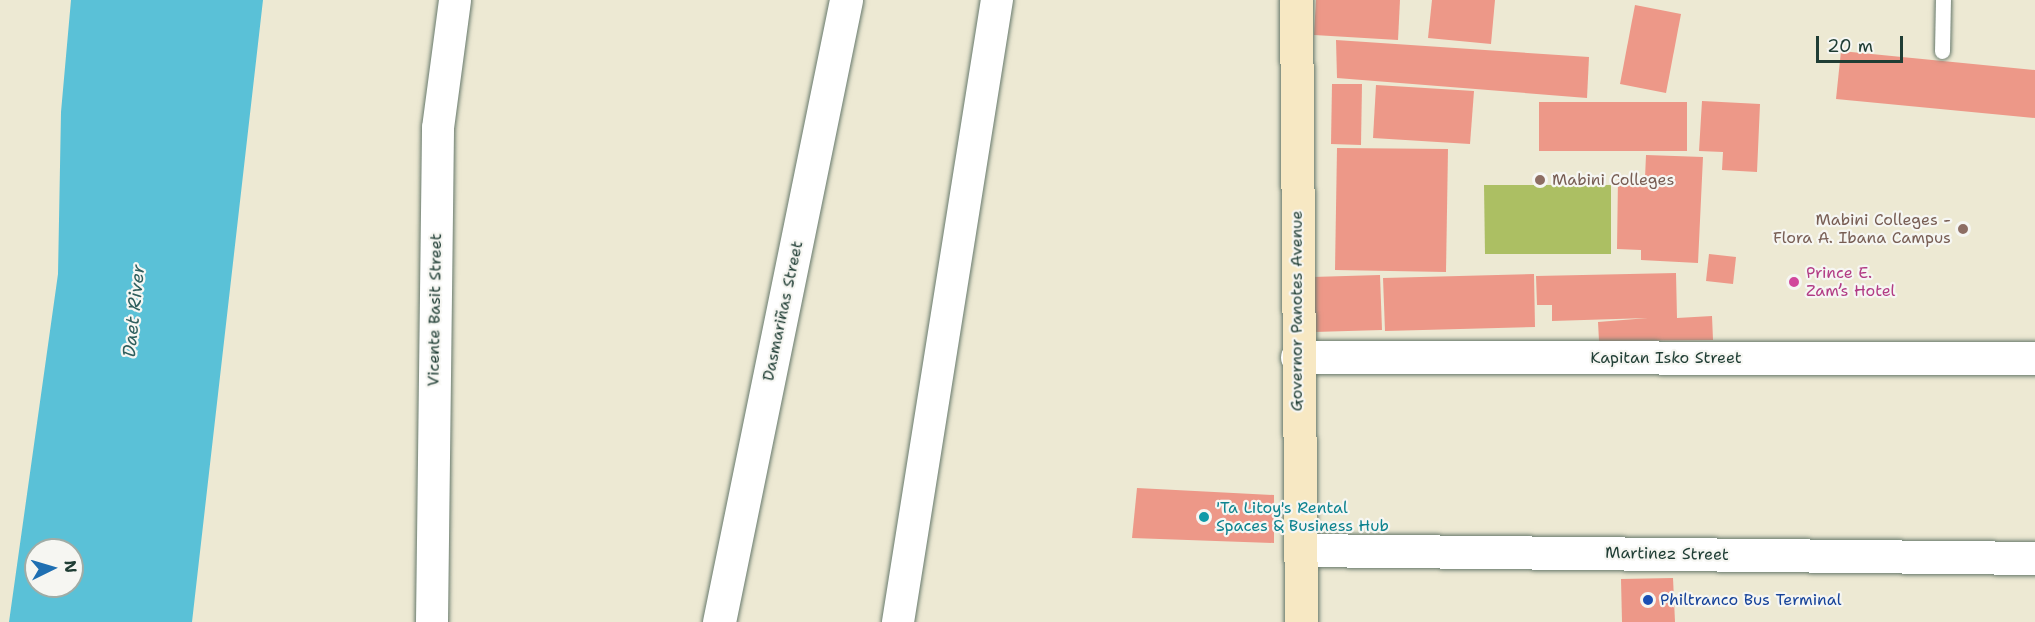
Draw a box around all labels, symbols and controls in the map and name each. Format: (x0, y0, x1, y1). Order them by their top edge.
scale bar (1819, 24, 1906, 62)
text: 20 m (1827, 34, 1873, 58)
place label: Mabini Colleges (1552, 170, 1674, 190)
marker: Mabini Colleges (1533, 173, 1547, 187)
place label: Mabini Colleges - Flora A. Ibana Campus (1773, 210, 1951, 248)
street label: Governor Panotes Avenue (1287, 211, 1307, 411)
marker: Mabini Colleges - Flora A. Ibana Campus (1956, 222, 1970, 236)
street label: Vicente Basit Street (424, 233, 446, 387)
street label: Dasmariñas Street (759, 239, 807, 383)
place label: Prince E. Zam’s Hotel (1806, 263, 1895, 301)
water label: Daet River (118, 264, 150, 358)
marker: Prince E. Zam’s Hotel (1787, 275, 1801, 289)
street label: Kapitan Isko Street (1590, 348, 1742, 368)
place label: 'Ta Litoy's Rental Spaces & Business Hub (1216, 498, 1389, 536)
marker: 'Ta Litoy's Rental Spaces & Business Hub (1197, 510, 1211, 524)
north arrow (24, 538, 84, 598)
street label: Martinez Street (1605, 543, 1729, 565)
text: N (59, 559, 81, 574)
place label: Philtranco Bus Terminal (1660, 590, 1842, 610)
marker: Philtranco Bus Terminal (1641, 593, 1655, 607)

